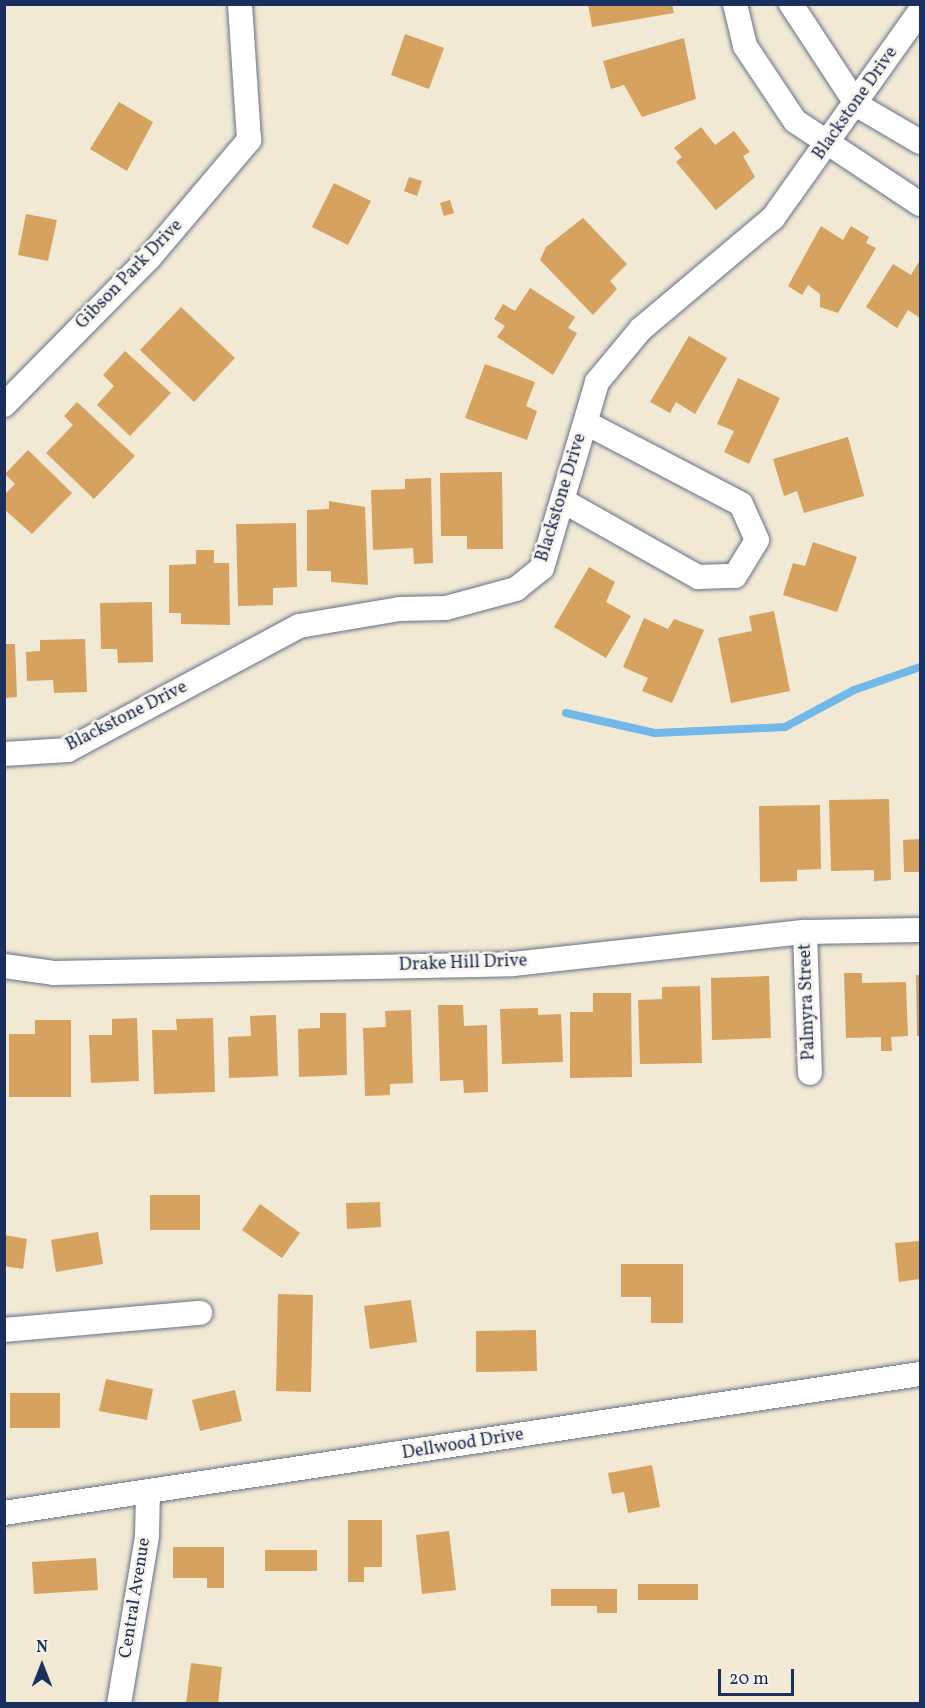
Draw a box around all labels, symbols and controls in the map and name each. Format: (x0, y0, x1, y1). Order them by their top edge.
street label: Blackstone Drive (809, 43, 903, 165)
street label: Gibson Park Drive (72, 216, 188, 334)
street label: Blackstone Drive (532, 431, 592, 565)
street label: Blackstone Drive (63, 677, 191, 757)
street label: Palmyra Street (795, 943, 821, 1061)
street label: Drake Hill Drive (398, 951, 528, 977)
street label: Dellwood Drive (401, 1425, 525, 1465)
street label: Central Avenue (116, 1536, 156, 1660)
north arrow (12, 1636, 72, 1696)
text: N (36, 1637, 48, 1659)
scale bar (721, 1657, 798, 1695)
text: 20 m (729, 1667, 769, 1692)

